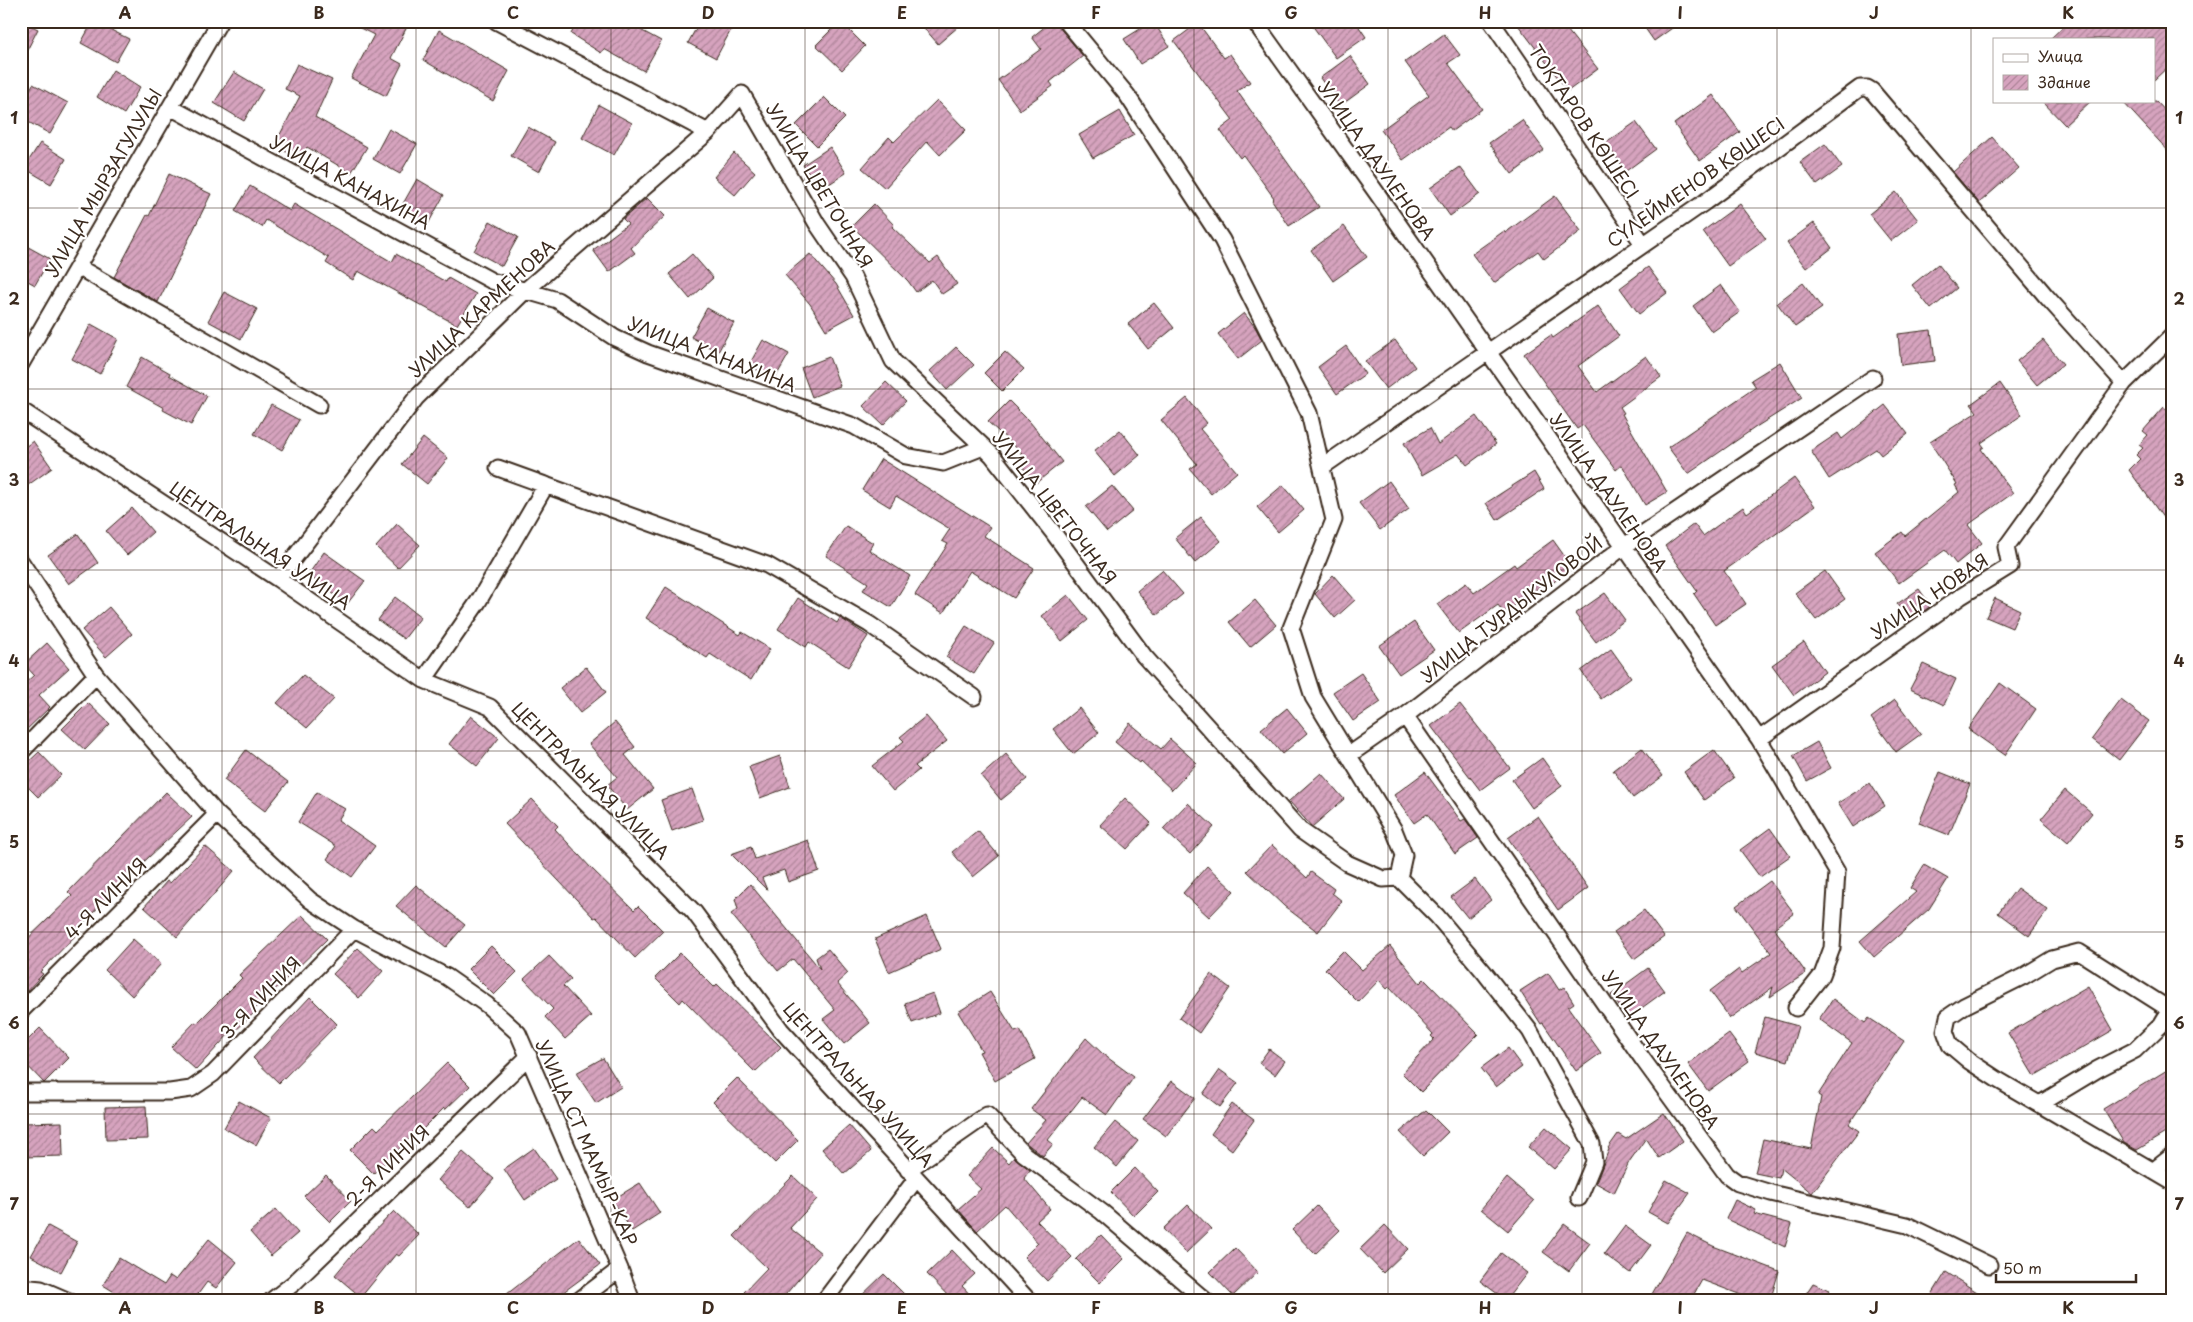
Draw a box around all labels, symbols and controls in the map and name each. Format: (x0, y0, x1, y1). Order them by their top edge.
text: A (119, 0, 132, 24)
text: B (314, 0, 325, 24)
text: C (507, 0, 519, 24)
text: D (702, 0, 714, 24)
text: E (897, 0, 907, 24)
text: F (1091, 0, 1101, 24)
text: G (1284, 0, 1298, 24)
text: H (1479, 0, 1491, 24)
text: I (1677, 0, 1683, 24)
text: J (1869, 0, 1879, 24)
text: K (2062, 0, 2074, 24)
legend (1993, 38, 2156, 102)
street label: ТОҚТАРОВ КӨШЕСІ (1523, 39, 1646, 204)
text: Улица (2038, 44, 2083, 67)
text: Здание (2038, 70, 2091, 93)
street label: УЛИЦА ДАУЛЕНОВА (1312, 75, 1442, 245)
street label: УЛИЦА МЫРЗАГУЛУЛЫ (38, 83, 168, 281)
street label: УЛИЦА ЦВЕТОЧНАЯ (760, 98, 880, 273)
text: 1 (10, 105, 18, 129)
text: 1 (2175, 105, 2183, 129)
street label: СҮЛЕЙМЕНОВ КӨШЕСІ (1601, 110, 1790, 254)
street label: УЛИЦА КАНАХИНА (265, 128, 436, 236)
street label: УЛИЦА КАРМЕНОВА (402, 233, 560, 383)
text: 2 (8, 286, 20, 310)
text: 2 (2173, 286, 2185, 310)
street label: УЛИЦА КАНАХИНА (624, 309, 801, 398)
street label: УЛИЦА ДАУЛЕНОВА (1544, 407, 1674, 577)
street label: УЛИЦА ЦВЕТОЧНАЯ (987, 425, 1124, 589)
text: 3 (9, 467, 19, 491)
text: 3 (2174, 467, 2184, 491)
street label: ЦЕНТРАЛЬНАЯ УЛИЦА (165, 474, 357, 616)
street label: УЛИЦА ТУРДЫКУЛОВОЙ (1414, 529, 1608, 689)
street label: УЛИЦА НОВАЯ (1865, 546, 1993, 645)
text: 4 (9, 648, 20, 672)
text: 4 (2174, 648, 2185, 672)
street label: ЦЕНТРАЛЬНАЯ УЛИЦА (506, 695, 676, 865)
text: 5 (9, 829, 19, 853)
text: 5 (2174, 829, 2184, 853)
street label: 4-Я ЛИНИЯ (58, 851, 152, 945)
street label: 3-Я ЛИНИЯ (213, 949, 307, 1045)
street label: УЛИЦА ДАУЛЕНОВА (1596, 964, 1726, 1134)
street label: ЦЕНТРАЛЬНАЯ УЛИЦА (778, 995, 941, 1173)
text: 6 (8, 1010, 20, 1034)
text: 6 (2173, 1010, 2185, 1034)
street label: УЛИЦА СТ МАМЫР-КАР (530, 1035, 645, 1250)
street label: 2-Я ЛИНИЯ (339, 1118, 435, 1212)
text: 7 (9, 1191, 19, 1215)
text: 7 (2174, 1191, 2184, 1215)
scale bar (1996, 1252, 2136, 1284)
text: 50 m (2003, 1256, 2042, 1279)
text: A (119, 1295, 132, 1319)
text: B (314, 1295, 325, 1319)
text: C (507, 1295, 519, 1319)
text: D (702, 1295, 714, 1319)
text: E (897, 1295, 907, 1319)
text: F (1091, 1295, 1101, 1319)
text: G (1284, 1295, 1298, 1319)
text: H (1479, 1295, 1491, 1319)
text: I (1677, 1295, 1683, 1319)
text: J (1869, 1295, 1879, 1319)
text: K (2062, 1295, 2074, 1319)

